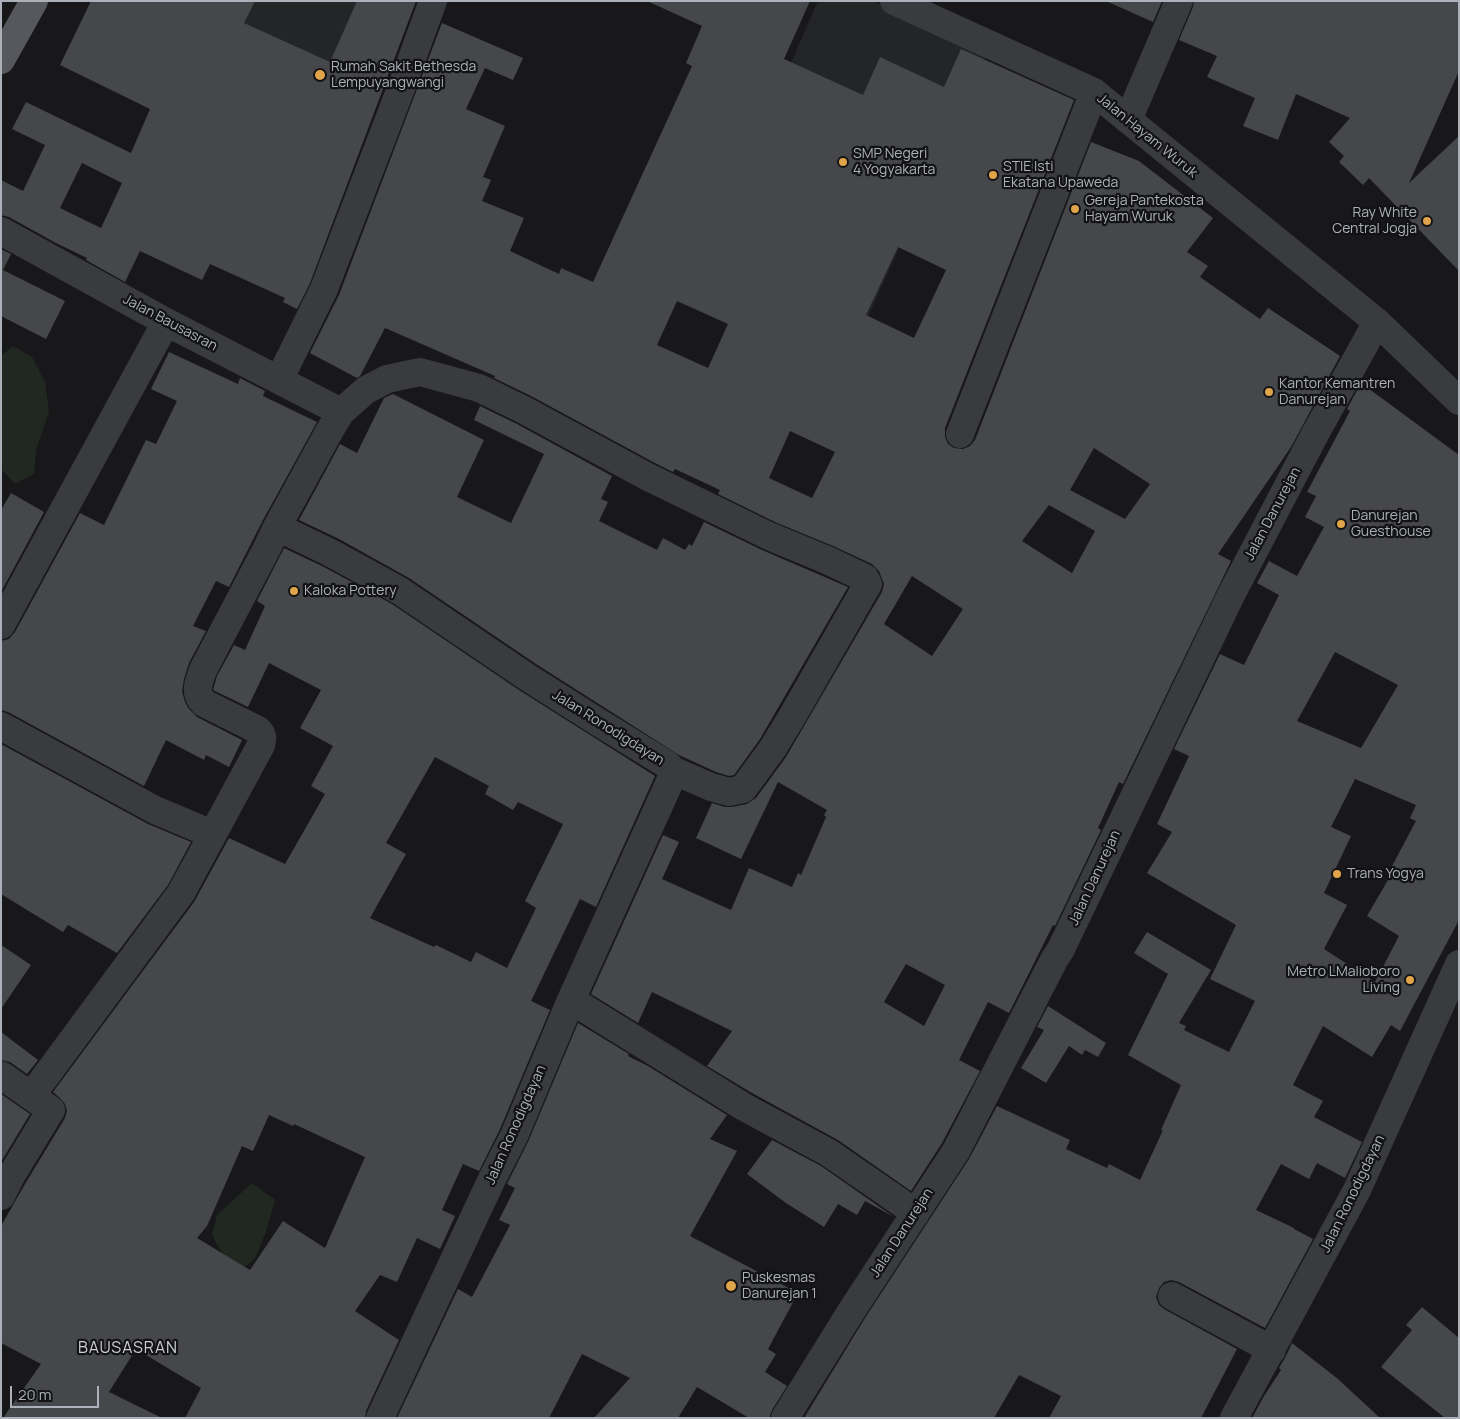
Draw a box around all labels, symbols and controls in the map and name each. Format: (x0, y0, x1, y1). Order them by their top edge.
place label: Rumah Sakit Bethesda Lempuyangwangi (331, 59, 476, 92)
marker: Rumah Sakit Bethesda Lempuyangwangi (313, 68, 327, 82)
street label: Jalan Hayam Wuruk (1093, 90, 1201, 182)
place label: SMP Negeri 4 Yogyakarta (853, 146, 935, 178)
marker: SMP Negeri 4 Yogyakarta (837, 156, 849, 168)
place label: STIE Isti Ekatana Upaweda (1003, 159, 1118, 192)
marker: STIE Isti Ekatana Upaweda (987, 169, 999, 181)
place label: Gereja Pantekosta Hayam Wuruk (1085, 193, 1204, 226)
marker: Gereja Pantekosta Hayam Wuruk (1069, 203, 1081, 215)
place label: Ray White Central Jogja (1332, 205, 1417, 238)
marker: Ray White Central Jogja (1421, 215, 1433, 227)
street label: Jalan Bausasran (120, 291, 220, 355)
place label: Kantor Kemantren Danurejan (1279, 376, 1395, 408)
marker: Kantor Kemantren Danurejan (1263, 386, 1275, 398)
street label: Jalan Danurejan (1241, 465, 1305, 563)
place label: Danurejan Guesthouse (1351, 508, 1431, 540)
marker: Danurejan Guesthouse (1335, 518, 1347, 530)
place label: Kaloka Pottery (304, 583, 397, 599)
marker: Kaloka Pottery (288, 585, 300, 597)
street label: Jalan Ronodigdayan (549, 687, 667, 769)
street label: Jalan Danurejan (1066, 828, 1124, 928)
place label: Trans Yogya (1347, 866, 1424, 882)
marker: Trans Yogya (1331, 868, 1343, 880)
place label: Metro LMalioboro Living (1287, 964, 1400, 996)
marker: Metro LMalioboro Living (1404, 974, 1416, 986)
street label: Jalan Ronodigdayan (482, 1063, 550, 1187)
street label: Jalan Ronodigdayan (1317, 1132, 1389, 1256)
street label: Jalan Danurejan (867, 1185, 937, 1281)
place label: Puskesmas Danurejan 1 (742, 1270, 817, 1302)
marker: Puskesmas Danurejan 1 (724, 1279, 738, 1293)
district label: BAUSASRAN (77, 1339, 179, 1359)
scale bar (12, 1376, 101, 1408)
text: 20 m (18, 1384, 51, 1405)

